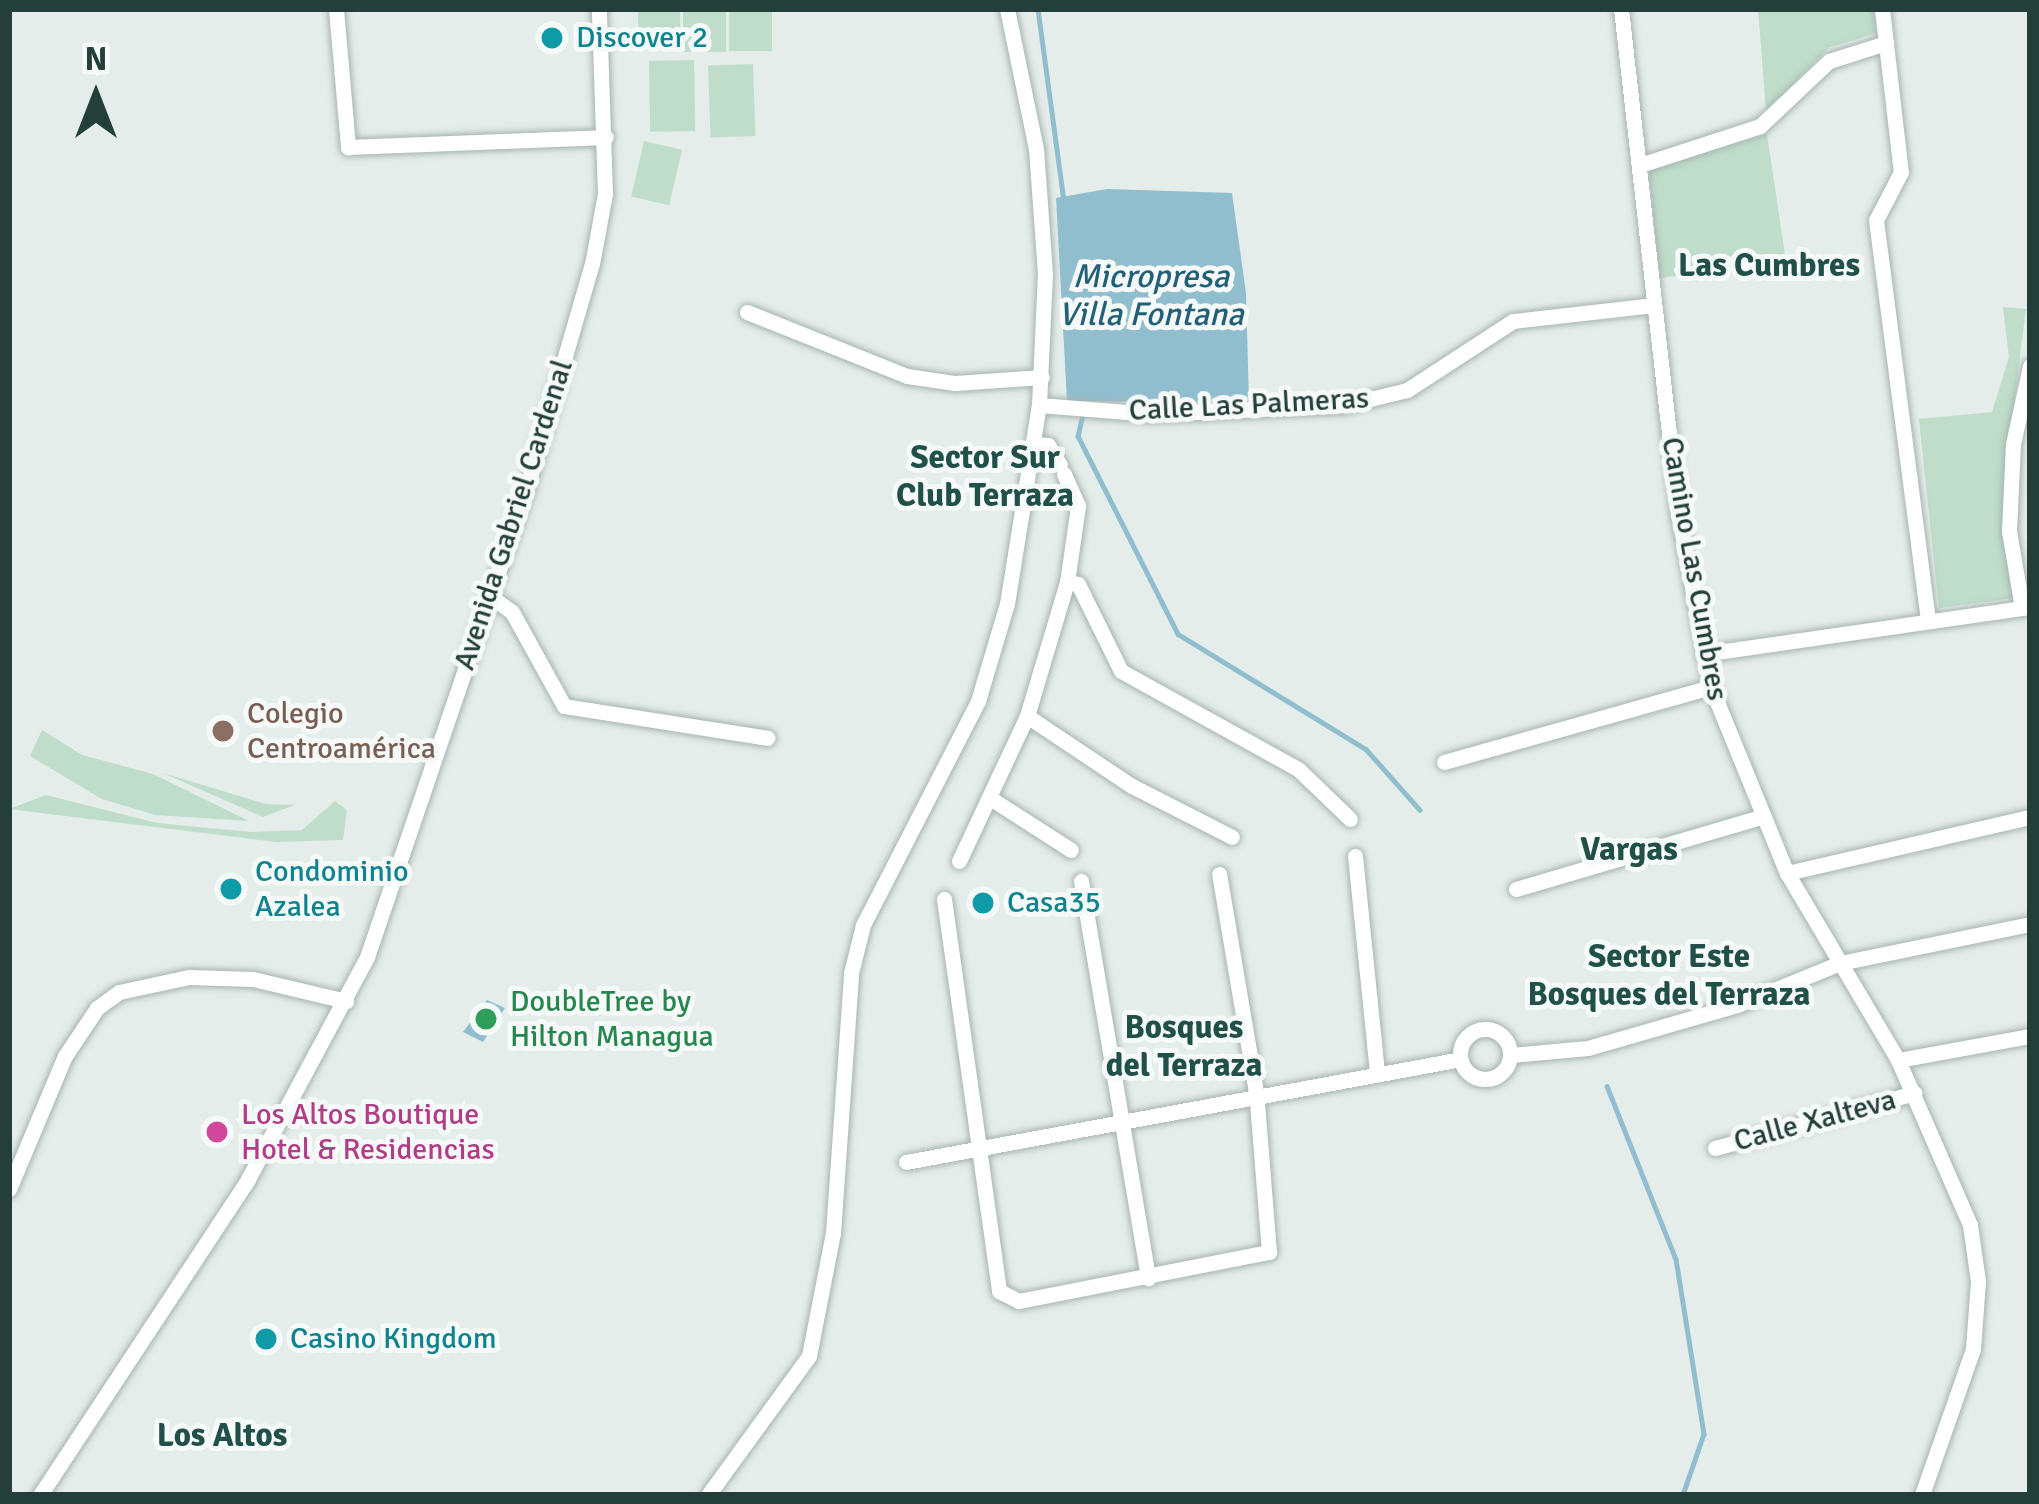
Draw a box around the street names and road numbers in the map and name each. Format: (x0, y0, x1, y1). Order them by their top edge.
street label: Avenida Gabriel Cardenal (447, 355, 581, 675)
street label: Calle Las Palmeras (1128, 381, 1370, 429)
street label: Camino Las Cumbres (1653, 435, 1735, 703)
street label: Calle Xalteva (1730, 1082, 1900, 1160)

